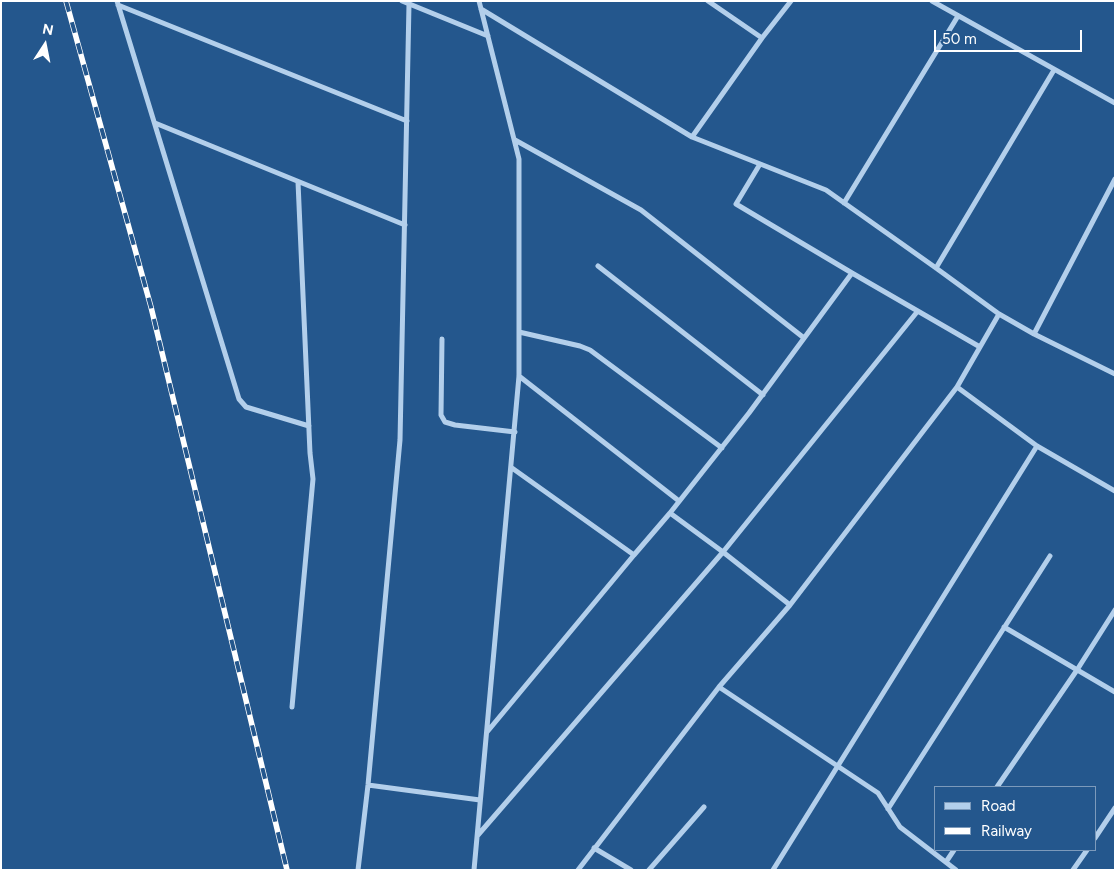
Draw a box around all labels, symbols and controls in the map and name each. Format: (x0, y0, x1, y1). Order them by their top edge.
north arrow (20, 20, 70, 70)
text: N (41, 20, 55, 39)
scale bar (936, 20, 1084, 52)
text: 50 m (942, 30, 977, 48)
legend (934, 786, 1096, 851)
text: Road (981, 797, 1016, 815)
text: Railway (981, 822, 1032, 840)

